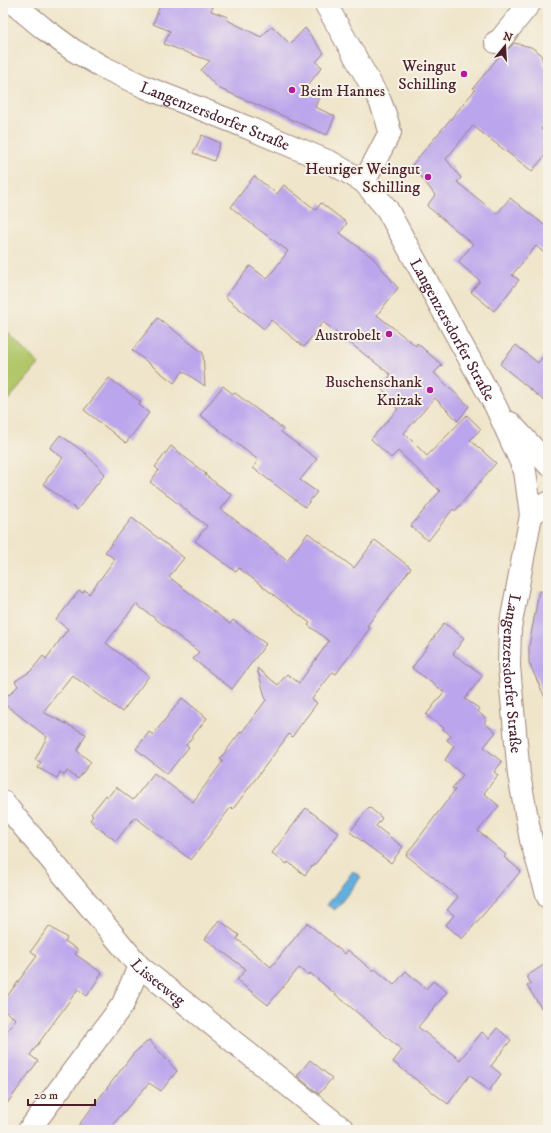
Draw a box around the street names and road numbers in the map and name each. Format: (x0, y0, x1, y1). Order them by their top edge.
street label: Langenzersdorfer Straße (137, 77, 293, 155)
street label: Langenzersdorfer Straße (405, 255, 500, 405)
street label: Langenzersdorfer Straße (498, 592, 526, 754)
street label: Lisseeweg (126, 955, 189, 1010)

